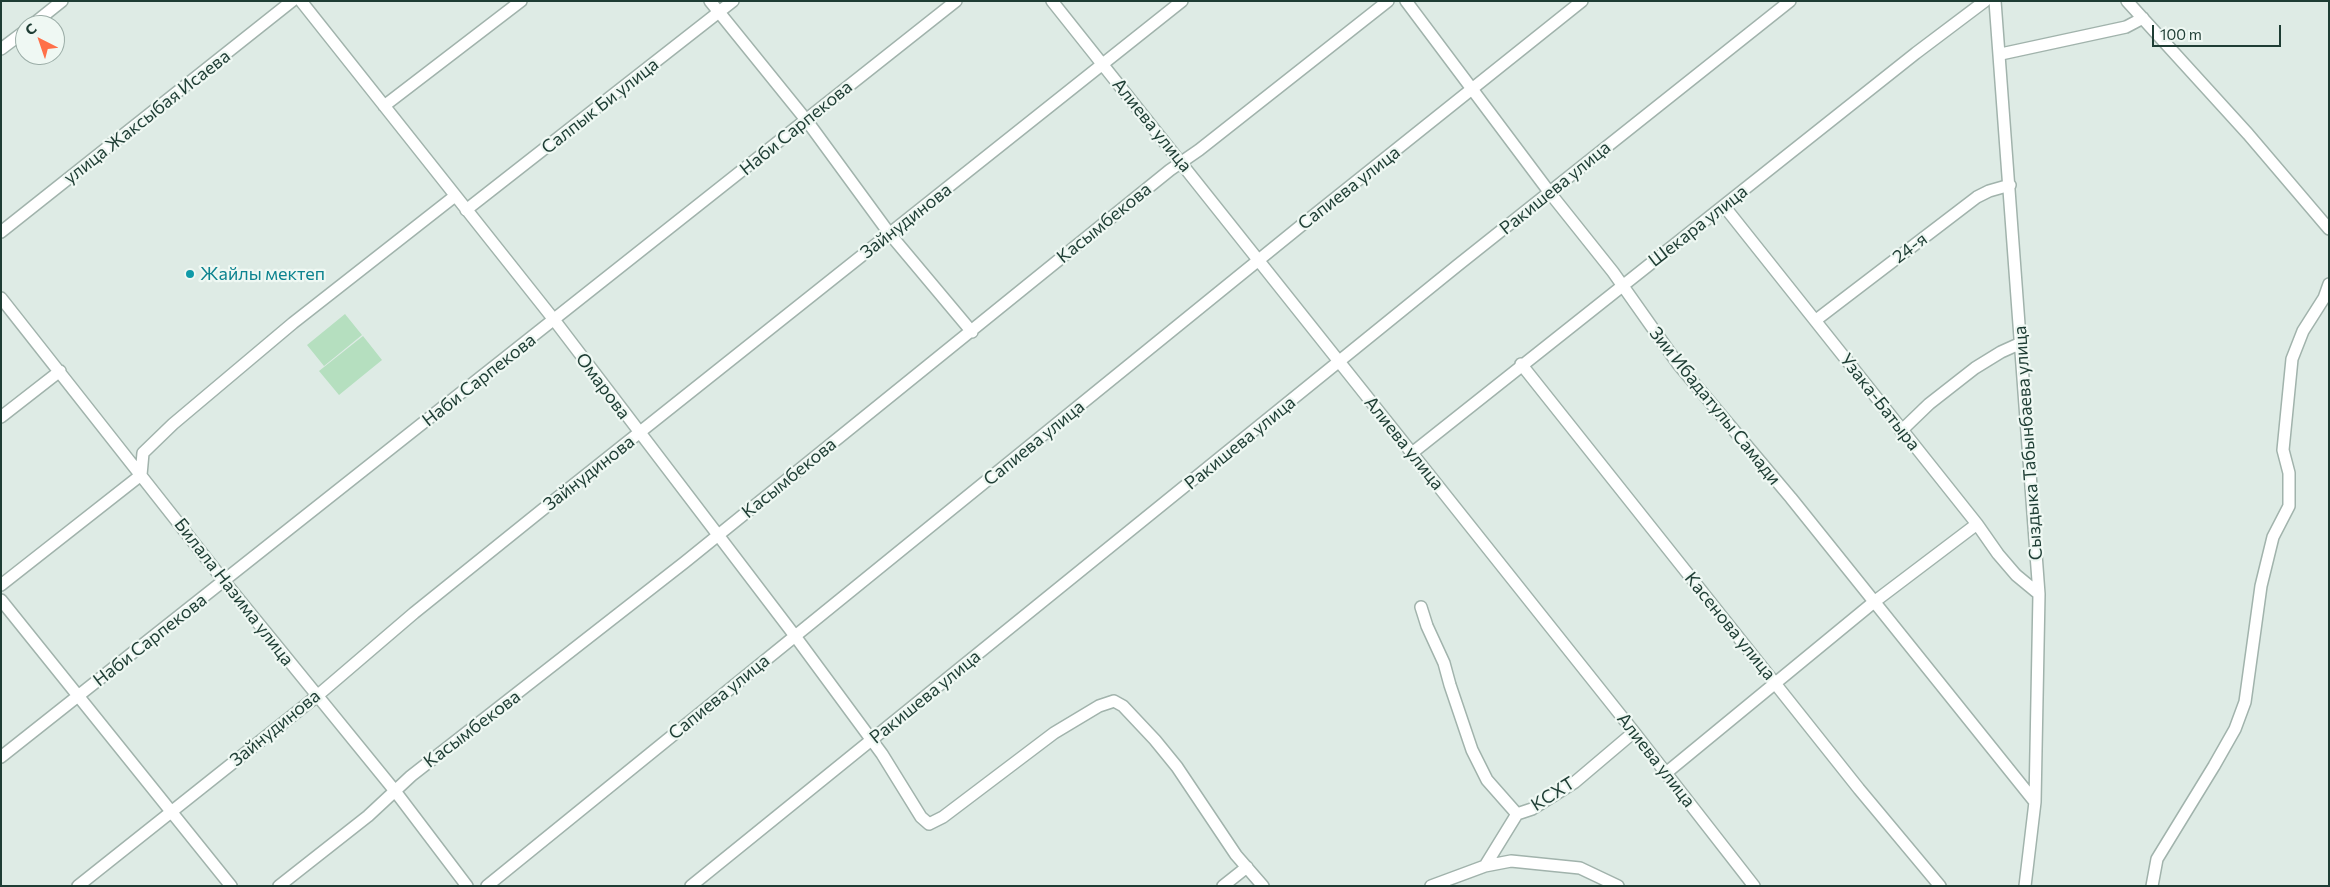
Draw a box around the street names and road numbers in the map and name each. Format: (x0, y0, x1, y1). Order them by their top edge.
street label: улица Жаксыбая Исаева (60, 45, 234, 189)
street label: Салпык Би улица (537, 54, 663, 158)
street label: Алиева улица (1108, 74, 1196, 176)
street label: Наби Сарпекова (735, 76, 857, 180)
street label: Ракишева улица (1495, 137, 1615, 239)
street label: Сапиева улица (1294, 142, 1404, 234)
street label: Касымбекова (1052, 178, 1156, 268)
street label: Зайнудинова (856, 179, 956, 263)
street label: Шекара улица (1644, 181, 1752, 271)
street label: 24-я (1889, 228, 1931, 268)
street label: Зии Ибадатулы Самади (1645, 323, 1785, 489)
street label: Сыздыка Табынбаева улица (2009, 325, 2047, 561)
street label: Наби Сарпекова (418, 329, 540, 431)
street label: Омарова (571, 349, 635, 423)
street label: Узака-Батыра (1835, 349, 1925, 455)
street label: Ракишева улица (1180, 392, 1300, 494)
street label: Алиева улица (1360, 392, 1448, 494)
street label: Сапиева улица (979, 396, 1089, 490)
street label: Зайнудинова (539, 431, 639, 515)
street label: Касымбекова (737, 433, 841, 523)
street label: Билала Назима улица (170, 514, 298, 670)
street label: Касенова улица (1680, 568, 1780, 684)
street label: Наби Сарпекова (89, 589, 211, 691)
street label: Ракишева улица (865, 646, 985, 748)
street label: Сапиева улица (664, 650, 774, 744)
street label: Зайнудинова (226, 685, 324, 771)
street label: Касымбекова (419, 686, 525, 772)
street label: Алиева улица (1612, 708, 1700, 812)
street label: КСХТ (1527, 772, 1579, 816)

